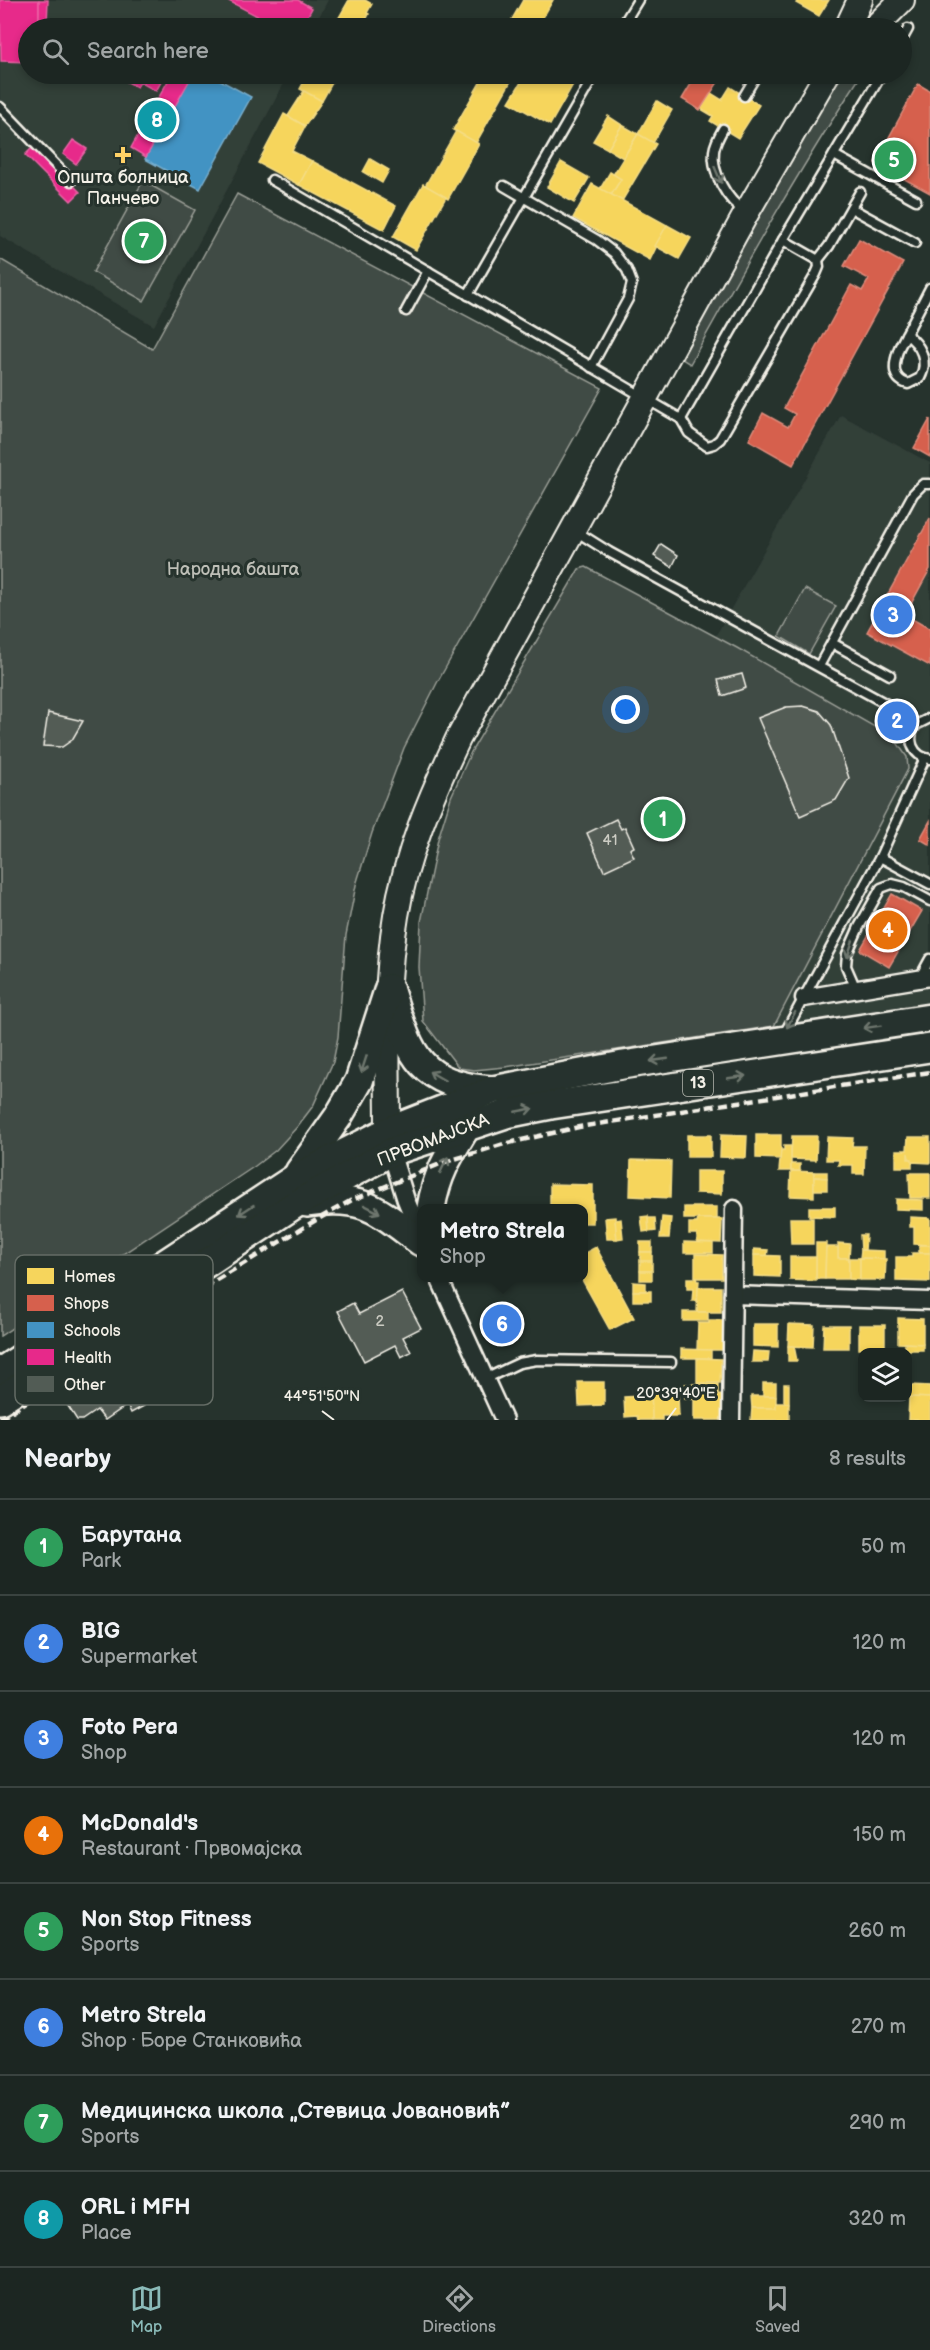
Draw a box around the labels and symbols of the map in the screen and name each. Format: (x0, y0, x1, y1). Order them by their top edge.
pin: 8 (138, 98, 176, 142)
pin: 5 (874, 138, 914, 182)
marker: Општа болница Панчево (114, 146, 132, 164)
one-way arrow (713, 165, 724, 183)
place label: Општа болница Панчево (57, 167, 189, 209)
pin: 7 (124, 218, 164, 264)
park label: Народна башта (167, 559, 300, 580)
pin: 3 (874, 592, 912, 638)
your location (611, 695, 640, 724)
pin: 2 (878, 698, 916, 744)
pin: 1 (644, 796, 682, 842)
house number: 41 (603, 831, 617, 850)
pin: 4 (868, 908, 908, 952)
one-way arrow (844, 939, 855, 958)
one-way arrow (785, 1011, 796, 1029)
one-way arrow (863, 1022, 883, 1033)
one-way arrow (358, 1054, 369, 1073)
one-way arrow (649, 1055, 669, 1066)
one-way arrow (429, 1070, 446, 1082)
road number: 13 (683, 1070, 713, 1096)
one-way arrow (727, 1071, 747, 1082)
one-way arrow (513, 1104, 533, 1115)
street label: ПРВОМАЈСКА (374, 1109, 492, 1171)
one-way arrow (438, 1157, 450, 1174)
one-way arrow (362, 1203, 380, 1215)
one-way arrow (238, 1204, 255, 1216)
legend (15, 1255, 213, 1405)
text: Homes (64, 1268, 116, 1287)
text: Shops (64, 1295, 109, 1314)
pin: 6 (482, 1302, 522, 1346)
house number: 2 (376, 1312, 385, 1331)
text: Schools (64, 1322, 121, 1341)
text: Health (64, 1349, 112, 1368)
text: Other (64, 1376, 105, 1395)
text: 20°39'40"E (636, 1384, 716, 1403)
text: 44°51'50"N (284, 1387, 360, 1406)

